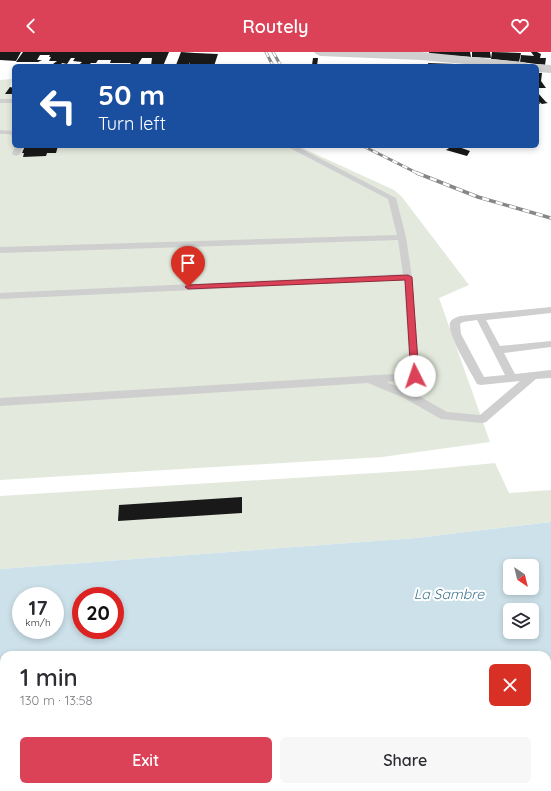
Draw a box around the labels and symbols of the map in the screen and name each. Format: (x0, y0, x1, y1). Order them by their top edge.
pin (171, 246, 205, 287)
position arrow (394, 355, 436, 397)
north arrow (503, 559, 539, 595)
water label: La Sambre (414, 585, 485, 603)
speed limit sign: 20 (72, 587, 124, 639)

